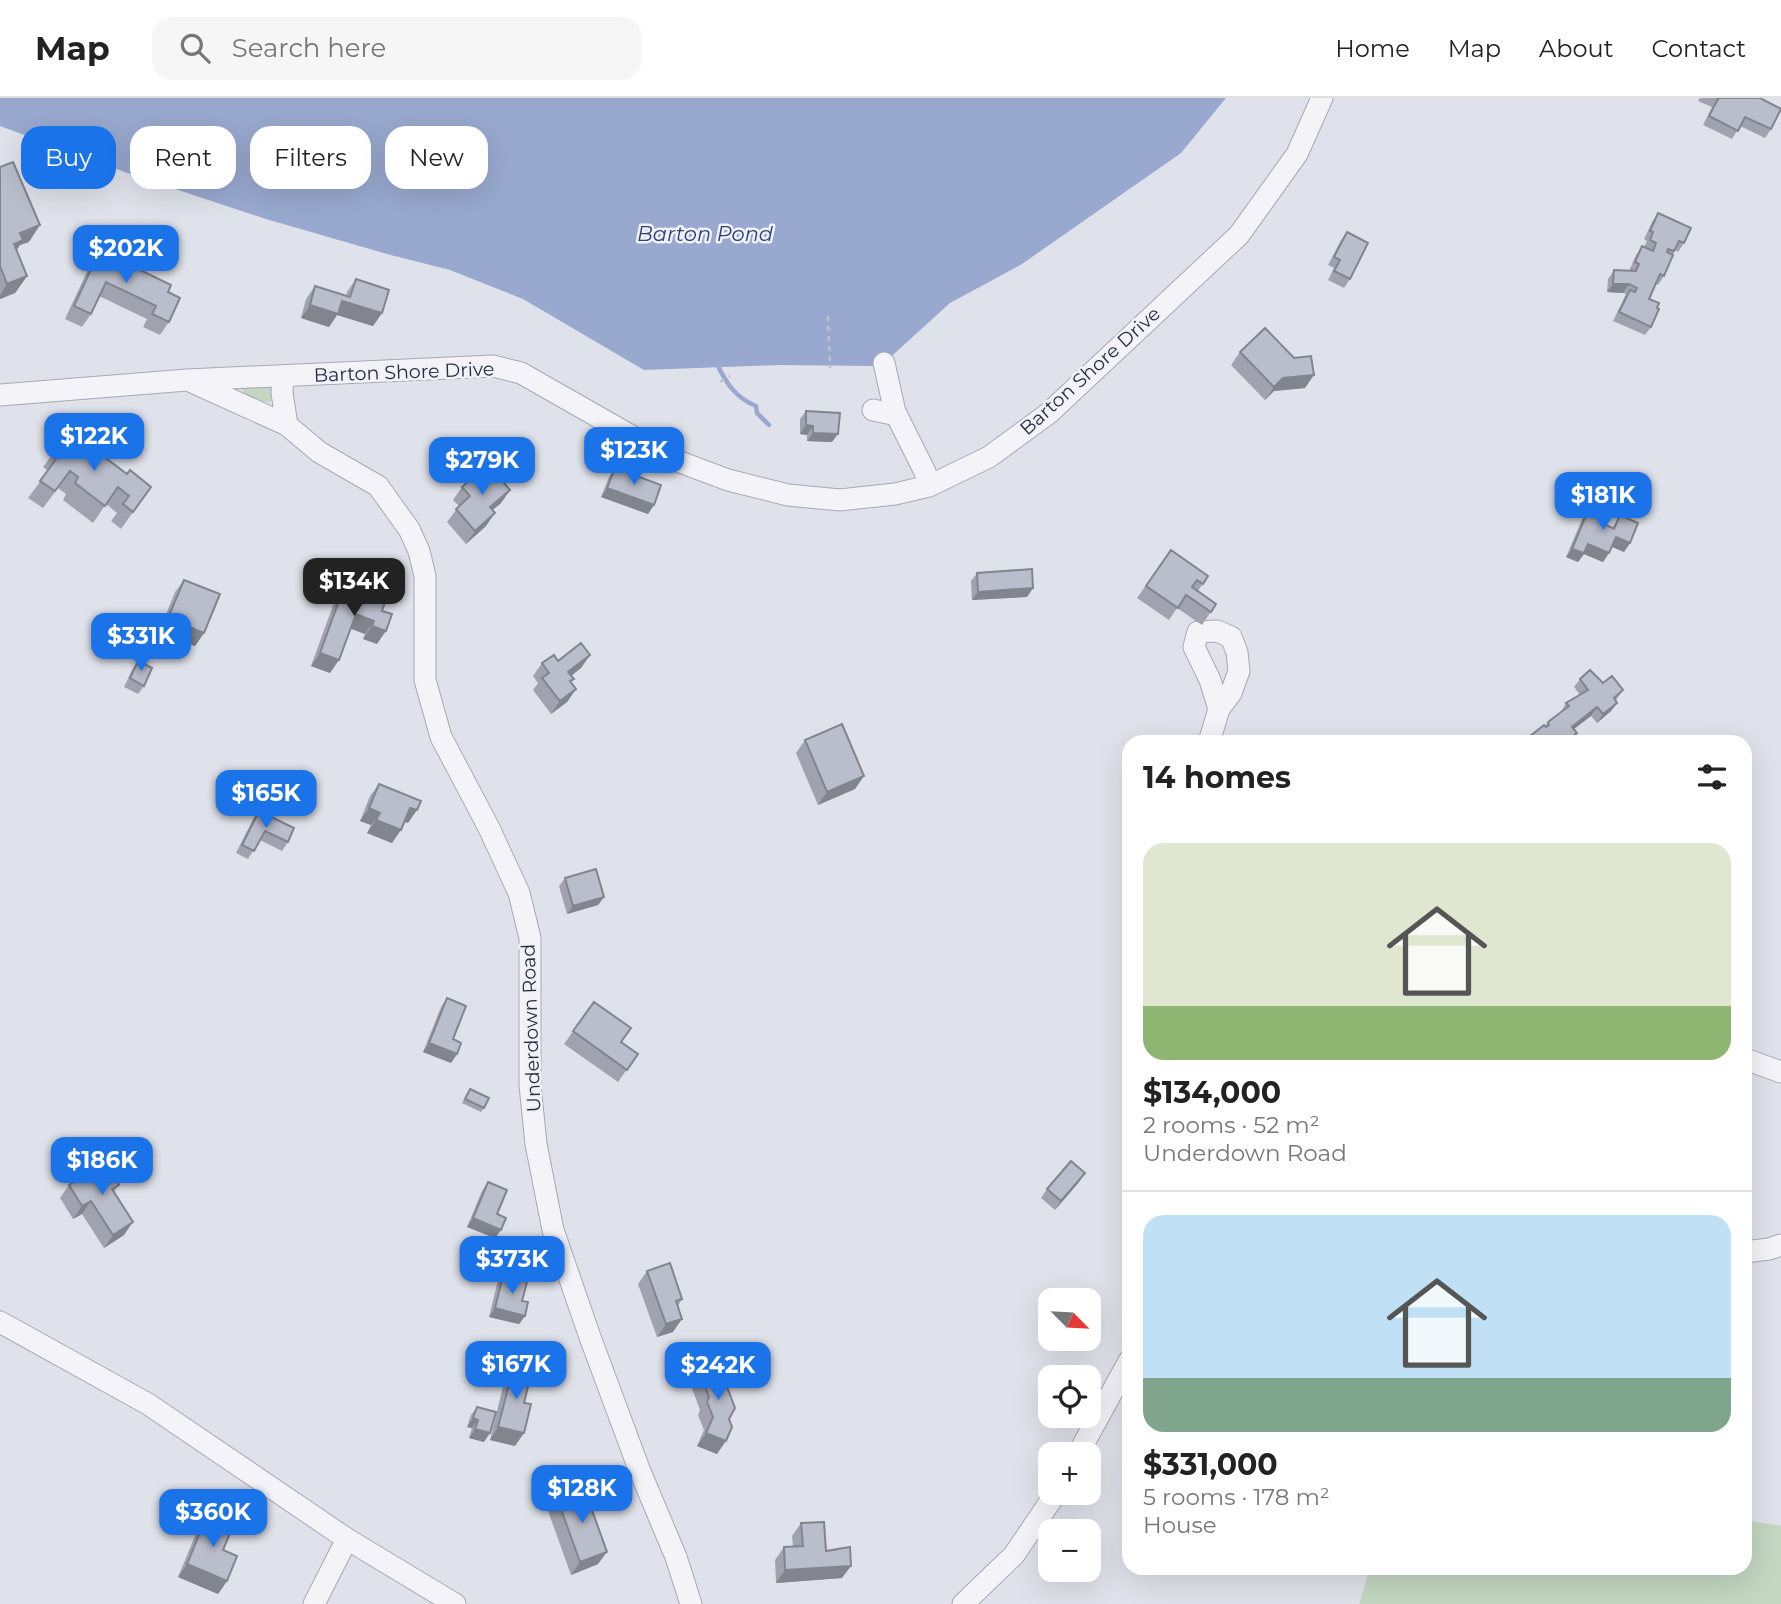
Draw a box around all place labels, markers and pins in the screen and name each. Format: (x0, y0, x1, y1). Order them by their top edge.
pin: $202K (77, 226, 175, 285)
pin: $122K (45, 414, 143, 473)
pin: $123K (585, 428, 683, 487)
pin: $279K (433, 438, 531, 497)
pin: $181K (1554, 472, 1652, 532)
pin: $134K (305, 559, 403, 618)
pin: $331K (92, 614, 190, 673)
pin: $165K (217, 770, 315, 830)
pin: $186K (53, 1138, 151, 1197)
pin: $373K (463, 1236, 561, 1296)
pin: $167K (467, 1342, 565, 1401)
pin: $242K (669, 1342, 767, 1402)
pin: $128K (533, 1466, 631, 1525)
pin: $360K (164, 1490, 262, 1549)

